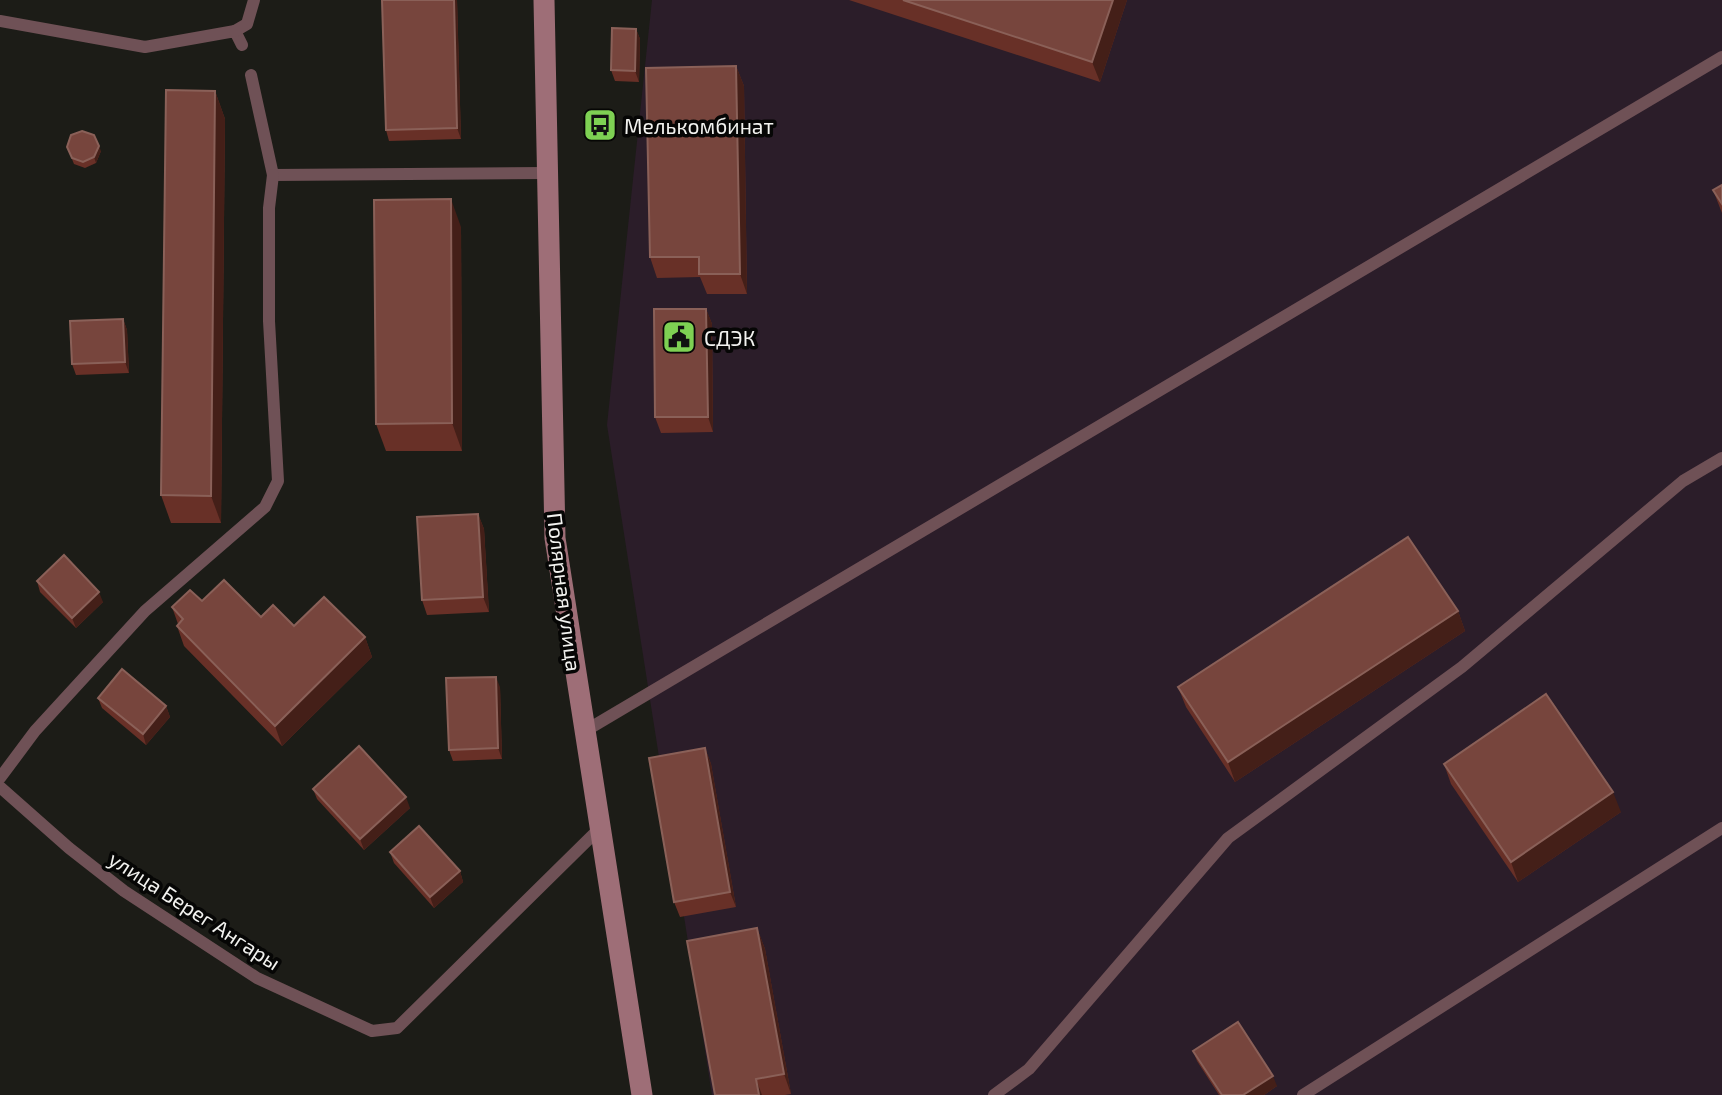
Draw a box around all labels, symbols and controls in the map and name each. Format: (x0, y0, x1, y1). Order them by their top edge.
bus stop icon: Мелькомбинат (581, 106, 619, 144)
place label: Мелькомбинат (624, 113, 774, 138)
public building icon: СДЭК (660, 318, 698, 356)
place label: СДЭК (704, 325, 755, 350)
street label: Полярная улица (542, 511, 587, 673)
street label: улица Берег Ангары (104, 845, 285, 976)

